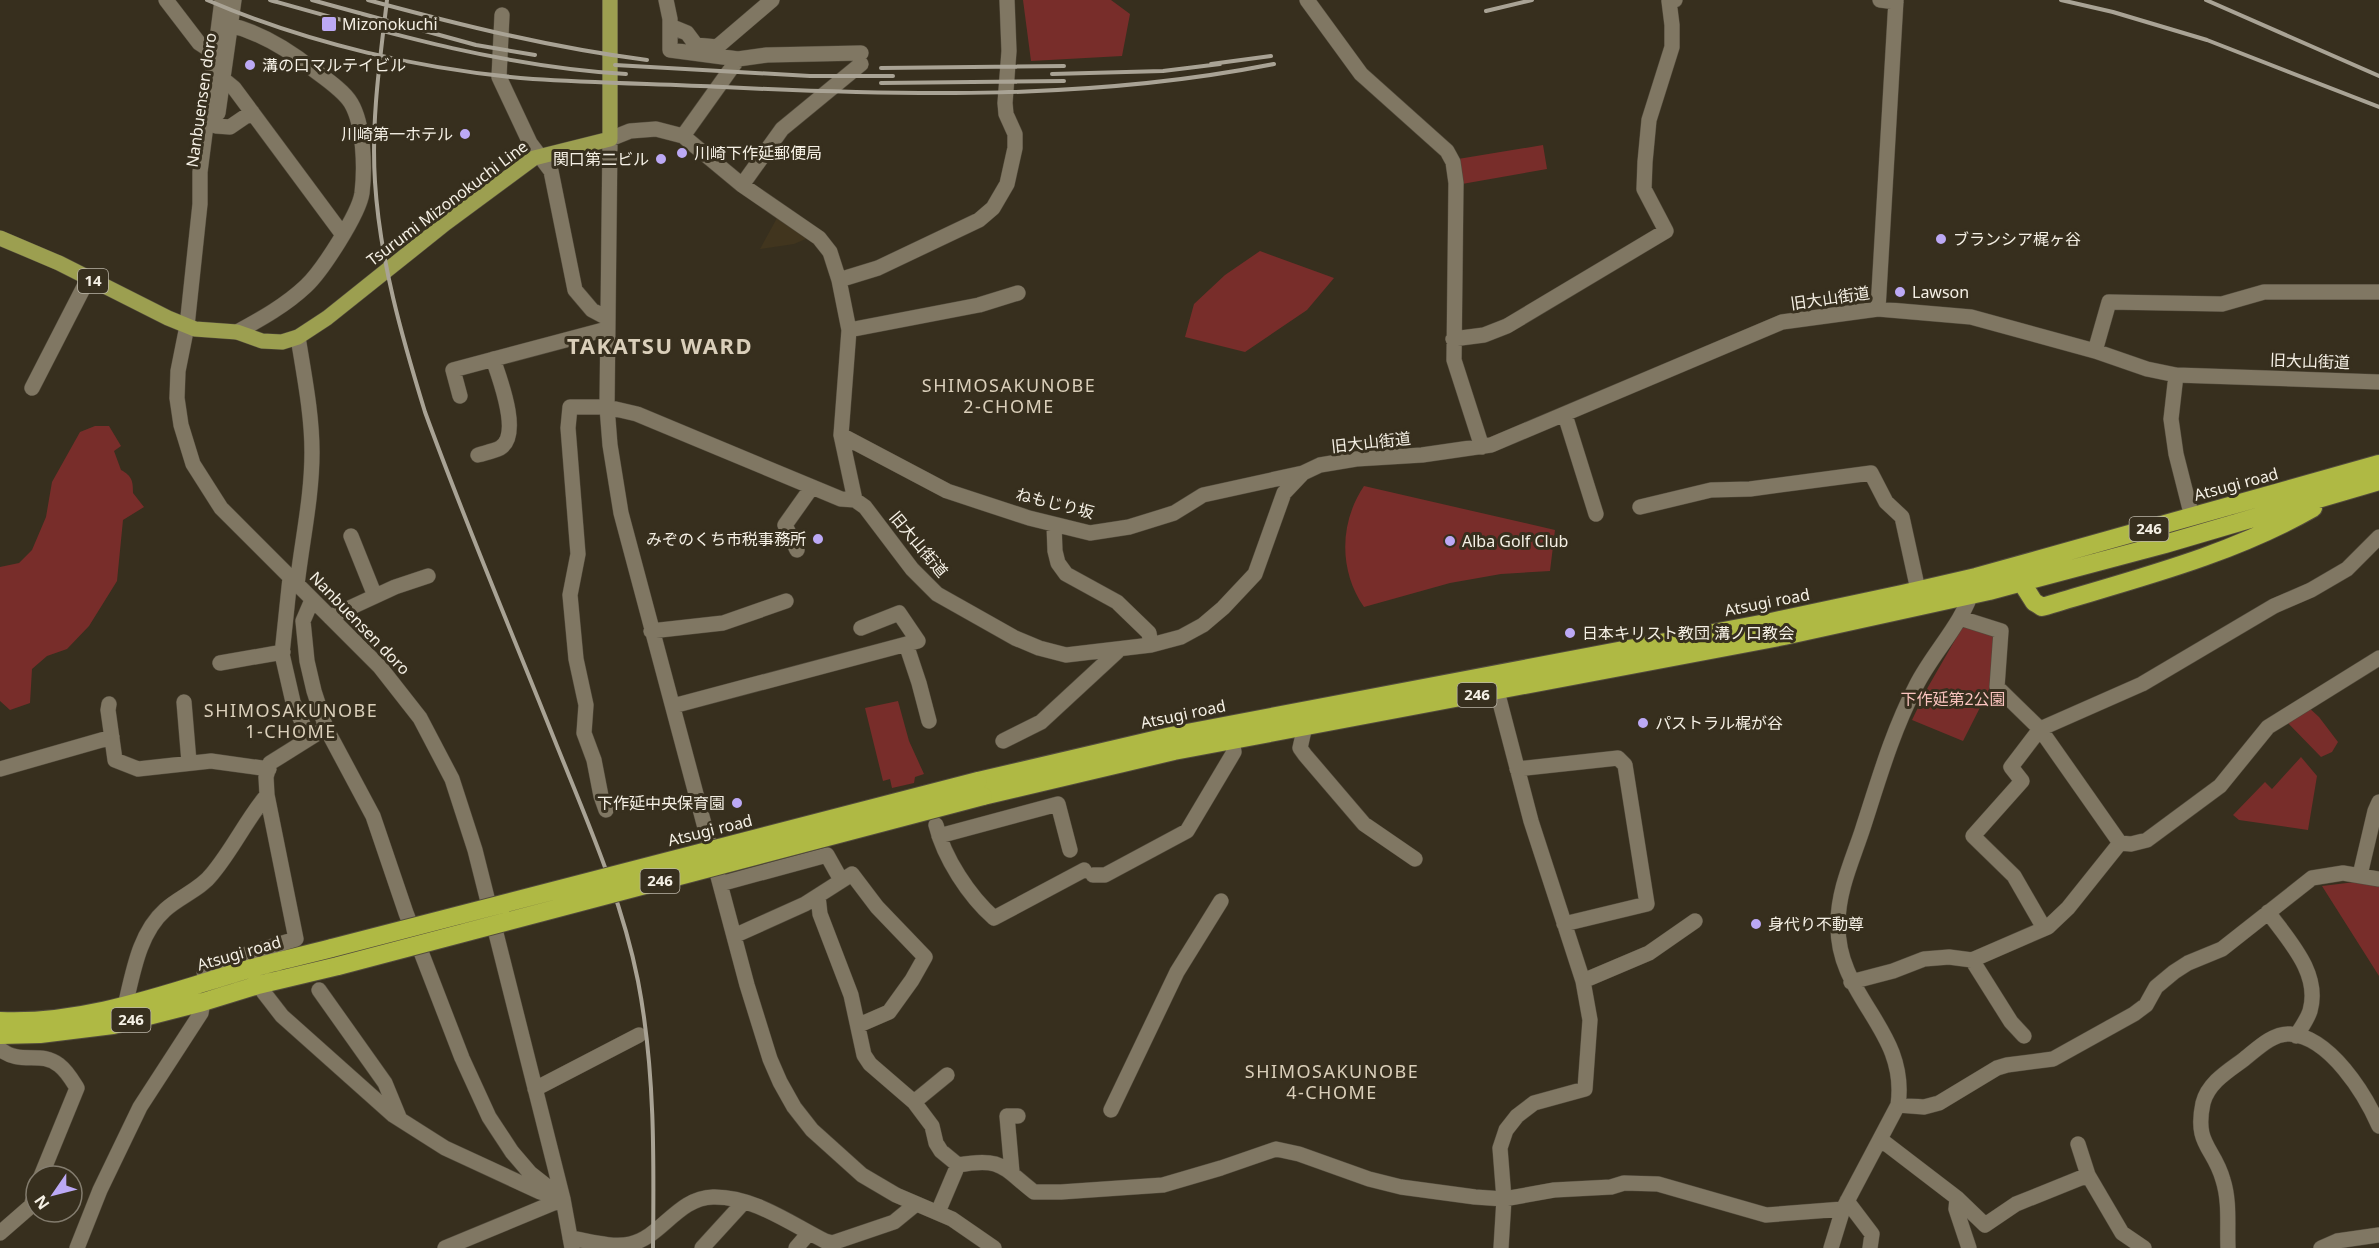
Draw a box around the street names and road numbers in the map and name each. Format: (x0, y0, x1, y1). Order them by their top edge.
street label: Nanbuensen doro (181, 31, 221, 169)
street label: Tsurumi Mizonokuchi Line (362, 135, 532, 271)
road number: 14 (78, 269, 108, 293)
street label: 旧大山街道 (1789, 282, 1871, 314)
street label: 旧大山街道 (2270, 349, 2350, 373)
street label: 旧大山街道 (1330, 427, 1412, 457)
street label: Atsugi road (2191, 462, 2281, 506)
street label: ねもじり坂 (1014, 483, 1096, 523)
street label: 旧大山街道 (885, 506, 953, 582)
road number: 246 (2130, 517, 2168, 541)
street label: Nanbuensen doro (305, 566, 415, 680)
street label: Atsugi road (1722, 583, 1812, 621)
road number: 246 (1458, 683, 1496, 707)
street label: Atsugi road (1138, 694, 1228, 734)
street label: Atsugi road (665, 809, 755, 851)
road number: 246 (640, 869, 680, 893)
street label: Atsugi road (194, 931, 284, 975)
road number: 246 (112, 1008, 150, 1032)

